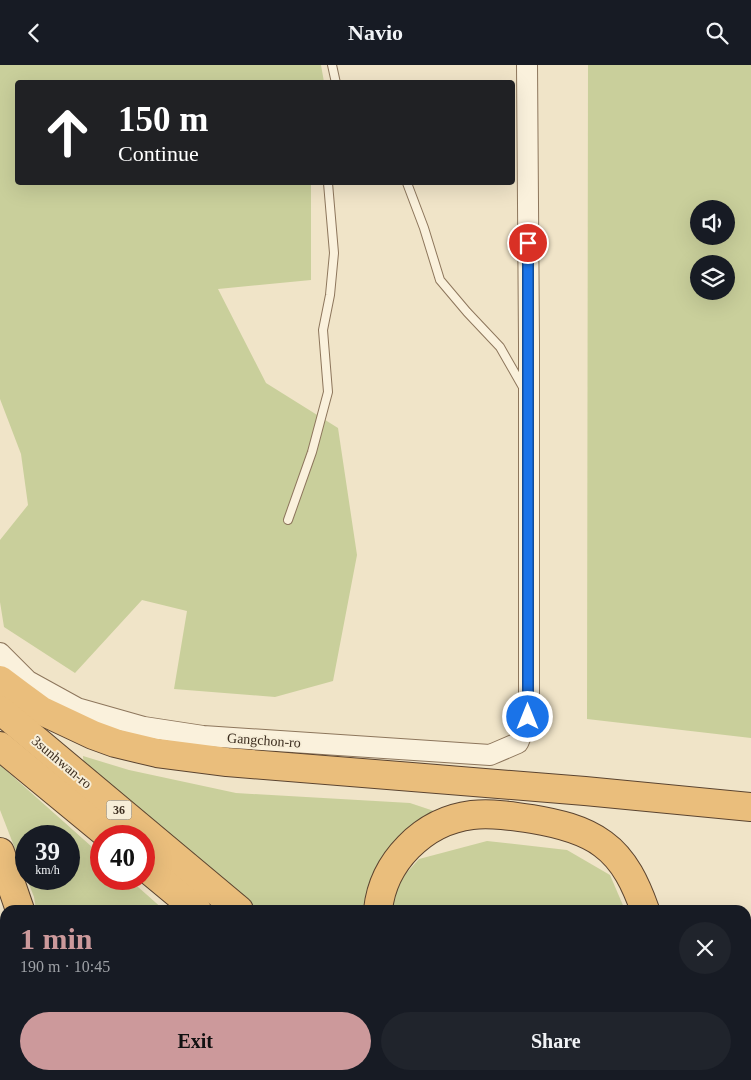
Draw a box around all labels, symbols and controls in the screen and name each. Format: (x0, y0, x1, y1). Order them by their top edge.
icon: back (20, 19, 48, 47)
icon: search (703, 19, 731, 47)
text: Navio (348, 20, 403, 45)
icon: ahead (35, 100, 100, 165)
text: 150 m (118, 100, 208, 139)
text: Continue (118, 141, 199, 166)
map controls (690, 200, 735, 300)
button: sound (690, 200, 735, 245)
pin (507, 222, 549, 264)
icon: arrive (514, 229, 542, 257)
button: layers (690, 255, 735, 300)
position arrow (501, 690, 553, 742)
street label: Gangchon-ro (227, 730, 301, 751)
street label: 3sunhwan-ro (29, 733, 95, 792)
road number: 36 (106, 801, 132, 819)
speed limit sign: 40 (90, 825, 155, 890)
text: 39 (35, 838, 60, 865)
text: km/h (35, 863, 60, 877)
text: 1 min (20, 922, 93, 955)
button: close (679, 922, 731, 974)
text: 190 m · 10:45 (20, 958, 110, 975)
button: Exit (20, 1012, 371, 1070)
button: Share (381, 1012, 731, 1070)

